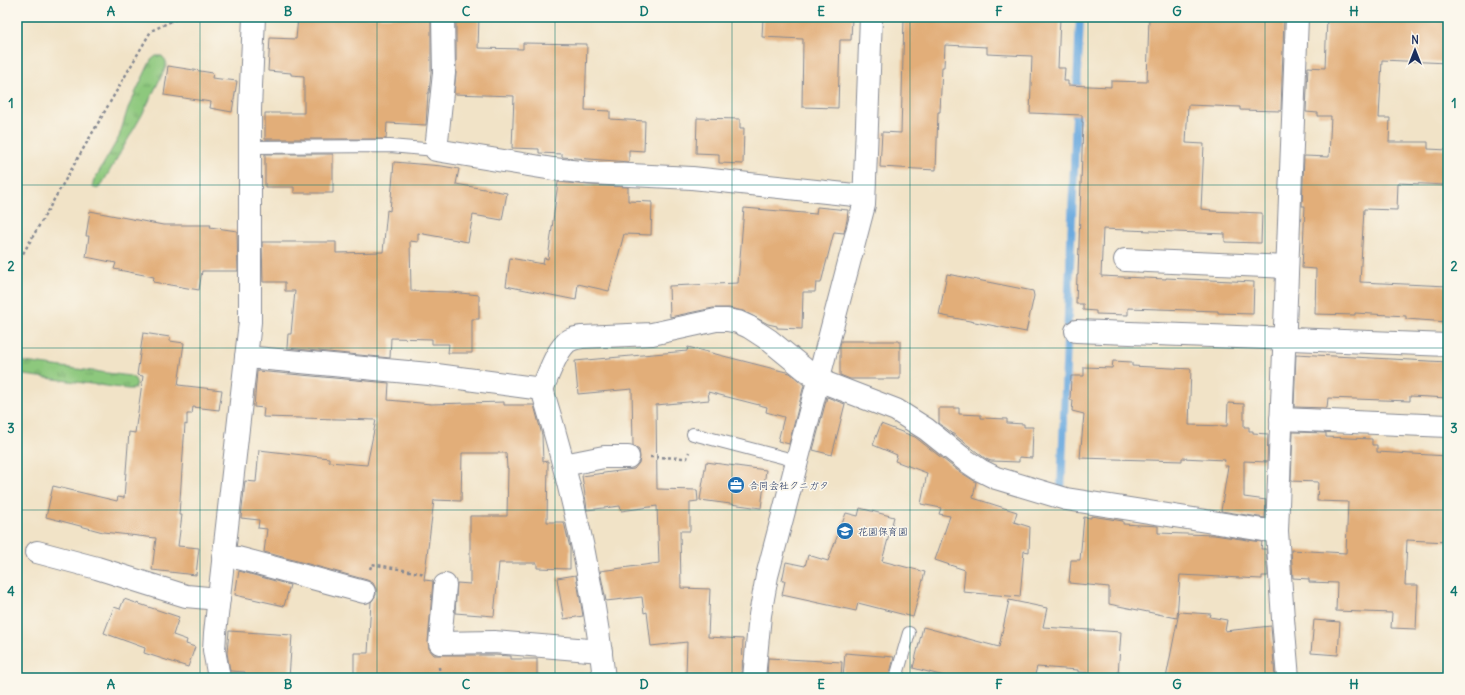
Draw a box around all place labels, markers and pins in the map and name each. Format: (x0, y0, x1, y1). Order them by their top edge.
office icon: 合同会社クニガタ (726, 475, 746, 495)
place label: 合同会社クニガタ (749, 479, 829, 492)
school or university icon: 花園保育園 (835, 521, 855, 541)
place label: 花園保育園 (858, 525, 908, 538)

